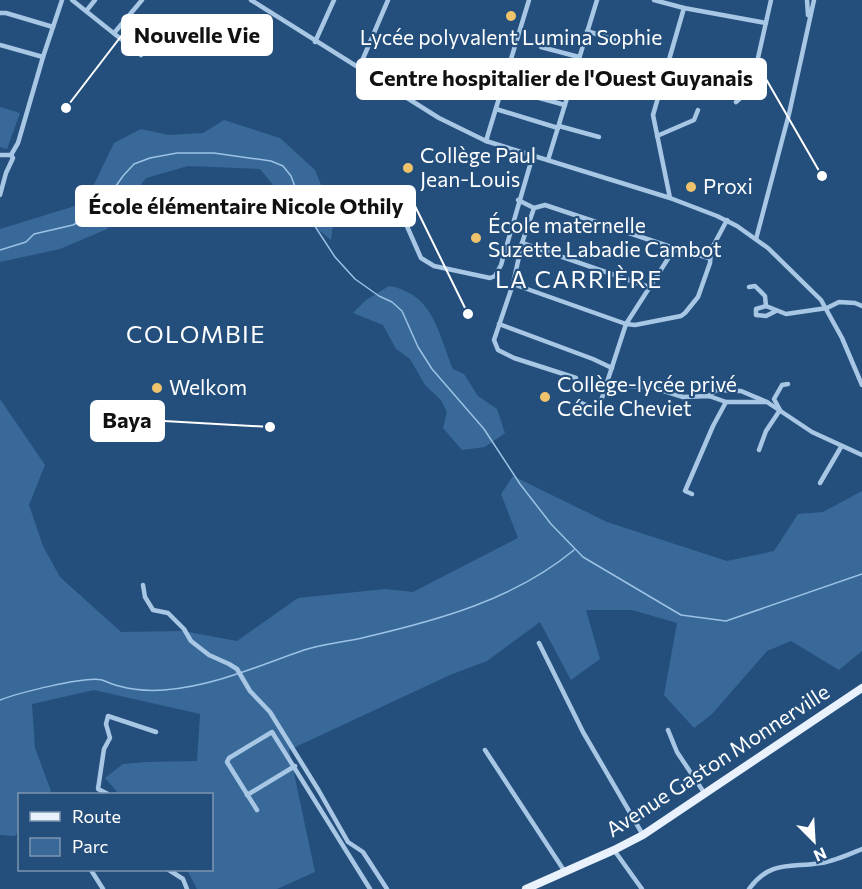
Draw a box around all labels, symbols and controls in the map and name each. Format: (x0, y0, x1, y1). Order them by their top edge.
marker: Lycée polyvalent Lumina Sophie (504, 9, 518, 23)
callout: Nouvelle Vie (122, 15, 272, 55)
text: Nouvelle Vie (134, 21, 260, 48)
place label: Lycée polyvalent Lumina Sophie (360, 24, 662, 49)
callout: Centre hospitalier de l'Ouest Guyanais (357, 59, 766, 99)
text: Centre hospitalier de l'Ouest Guyanais (369, 64, 753, 91)
place label: Collège Paul Jean-Louis (420, 142, 536, 191)
marker: Collège Paul Jean-Louis (401, 161, 415, 175)
place label: Proxi (703, 173, 753, 198)
marker: Proxi (684, 180, 698, 194)
callout: École élémentaire Nicole Othily (76, 186, 415, 226)
text: École élémentaire Nicole Othily (88, 192, 404, 219)
place label: École maternelle Suzette Labadie Cambot (488, 212, 722, 261)
marker: École maternelle Suzette Labadie Cambot (469, 231, 483, 245)
district label: LA CARRIÈRE (495, 264, 663, 293)
district label: COLOMBIE (126, 319, 266, 348)
place label: Collège-lycée privé Cécile Cheviet (557, 371, 737, 420)
place label: Welkom (169, 374, 247, 399)
marker: Welkom (150, 381, 164, 395)
marker: Collège-lycée privé Cécile Cheviet (538, 390, 552, 404)
callout: Baya (91, 401, 164, 441)
text: Baya (102, 406, 152, 433)
street label: Avenue Gaston Monnerville (601, 678, 833, 841)
legend (18, 793, 213, 871)
text: Route (72, 805, 121, 827)
north arrow (784, 811, 844, 871)
text: Parc (72, 835, 109, 857)
text: N (811, 844, 830, 866)

